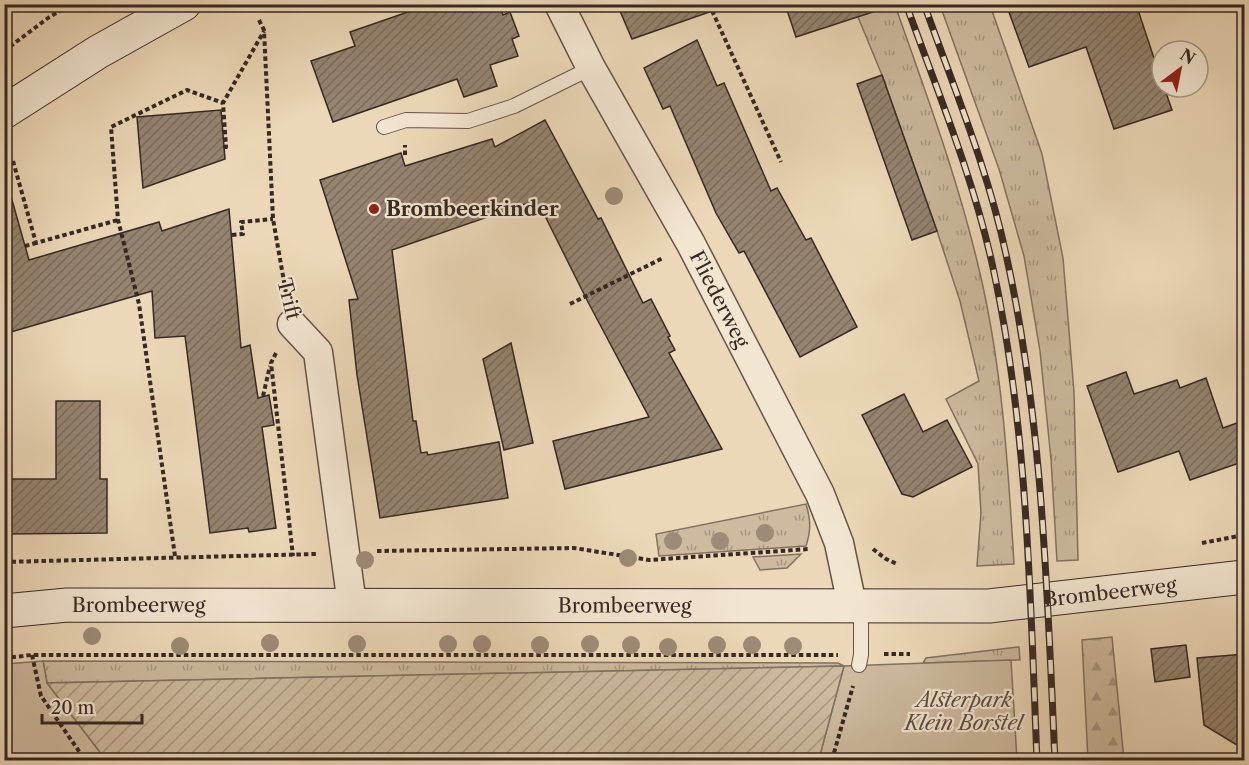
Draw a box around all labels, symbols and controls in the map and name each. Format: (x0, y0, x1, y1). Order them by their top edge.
north arrow (1150, 39, 1210, 99)
text: N (1177, 44, 1199, 68)
place label: Brombeerkinder (386, 197, 559, 221)
marker: Brombeerkinder (367, 202, 381, 216)
street label: Fliederweg (685, 247, 755, 352)
street label: Trift (272, 276, 306, 322)
street label: Brombeerweg (1042, 573, 1178, 612)
street label: Brombeerweg (72, 593, 206, 617)
street label: Brombeerweg (558, 594, 692, 618)
scale bar (42, 687, 142, 725)
park label: Alsterpark Klein Borstel (903, 688, 1026, 735)
text: 20 m (51, 697, 95, 719)

